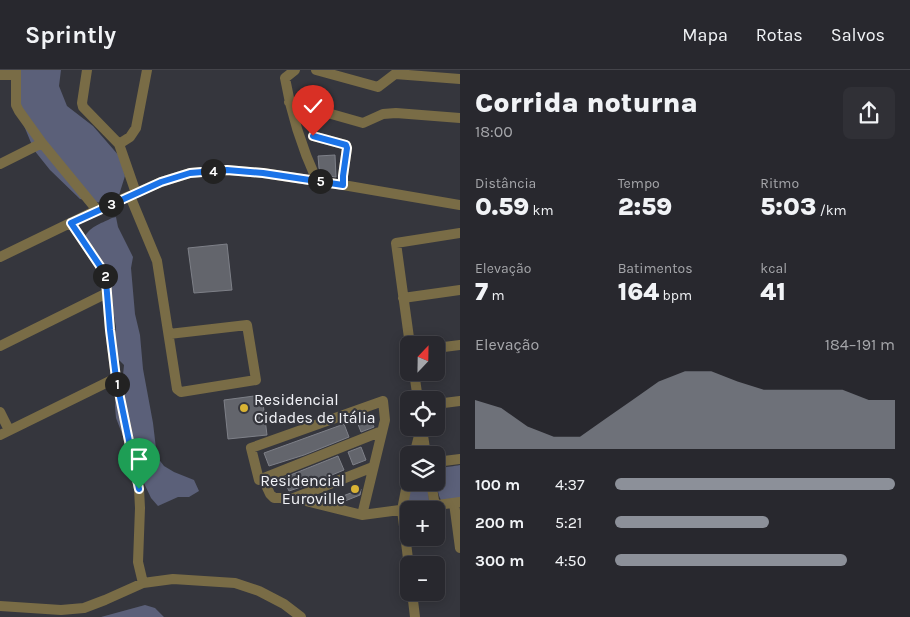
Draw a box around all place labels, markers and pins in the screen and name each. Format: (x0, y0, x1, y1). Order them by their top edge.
pin (292, 85, 334, 136)
pin: 4 (200, 158, 226, 184)
pin: 5 (308, 168, 332, 194)
pin: 3 (98, 192, 124, 216)
pin: 2 (92, 264, 118, 288)
pin: 1 (104, 372, 130, 396)
place label: Residencial Cidades de Itália (254, 390, 376, 427)
marker: Residencial Cidades de Itália (238, 402, 250, 414)
pin (118, 438, 160, 489)
place label: Residencial Euroville (260, 471, 345, 508)
marker: Residencial Euroville (349, 483, 361, 495)

